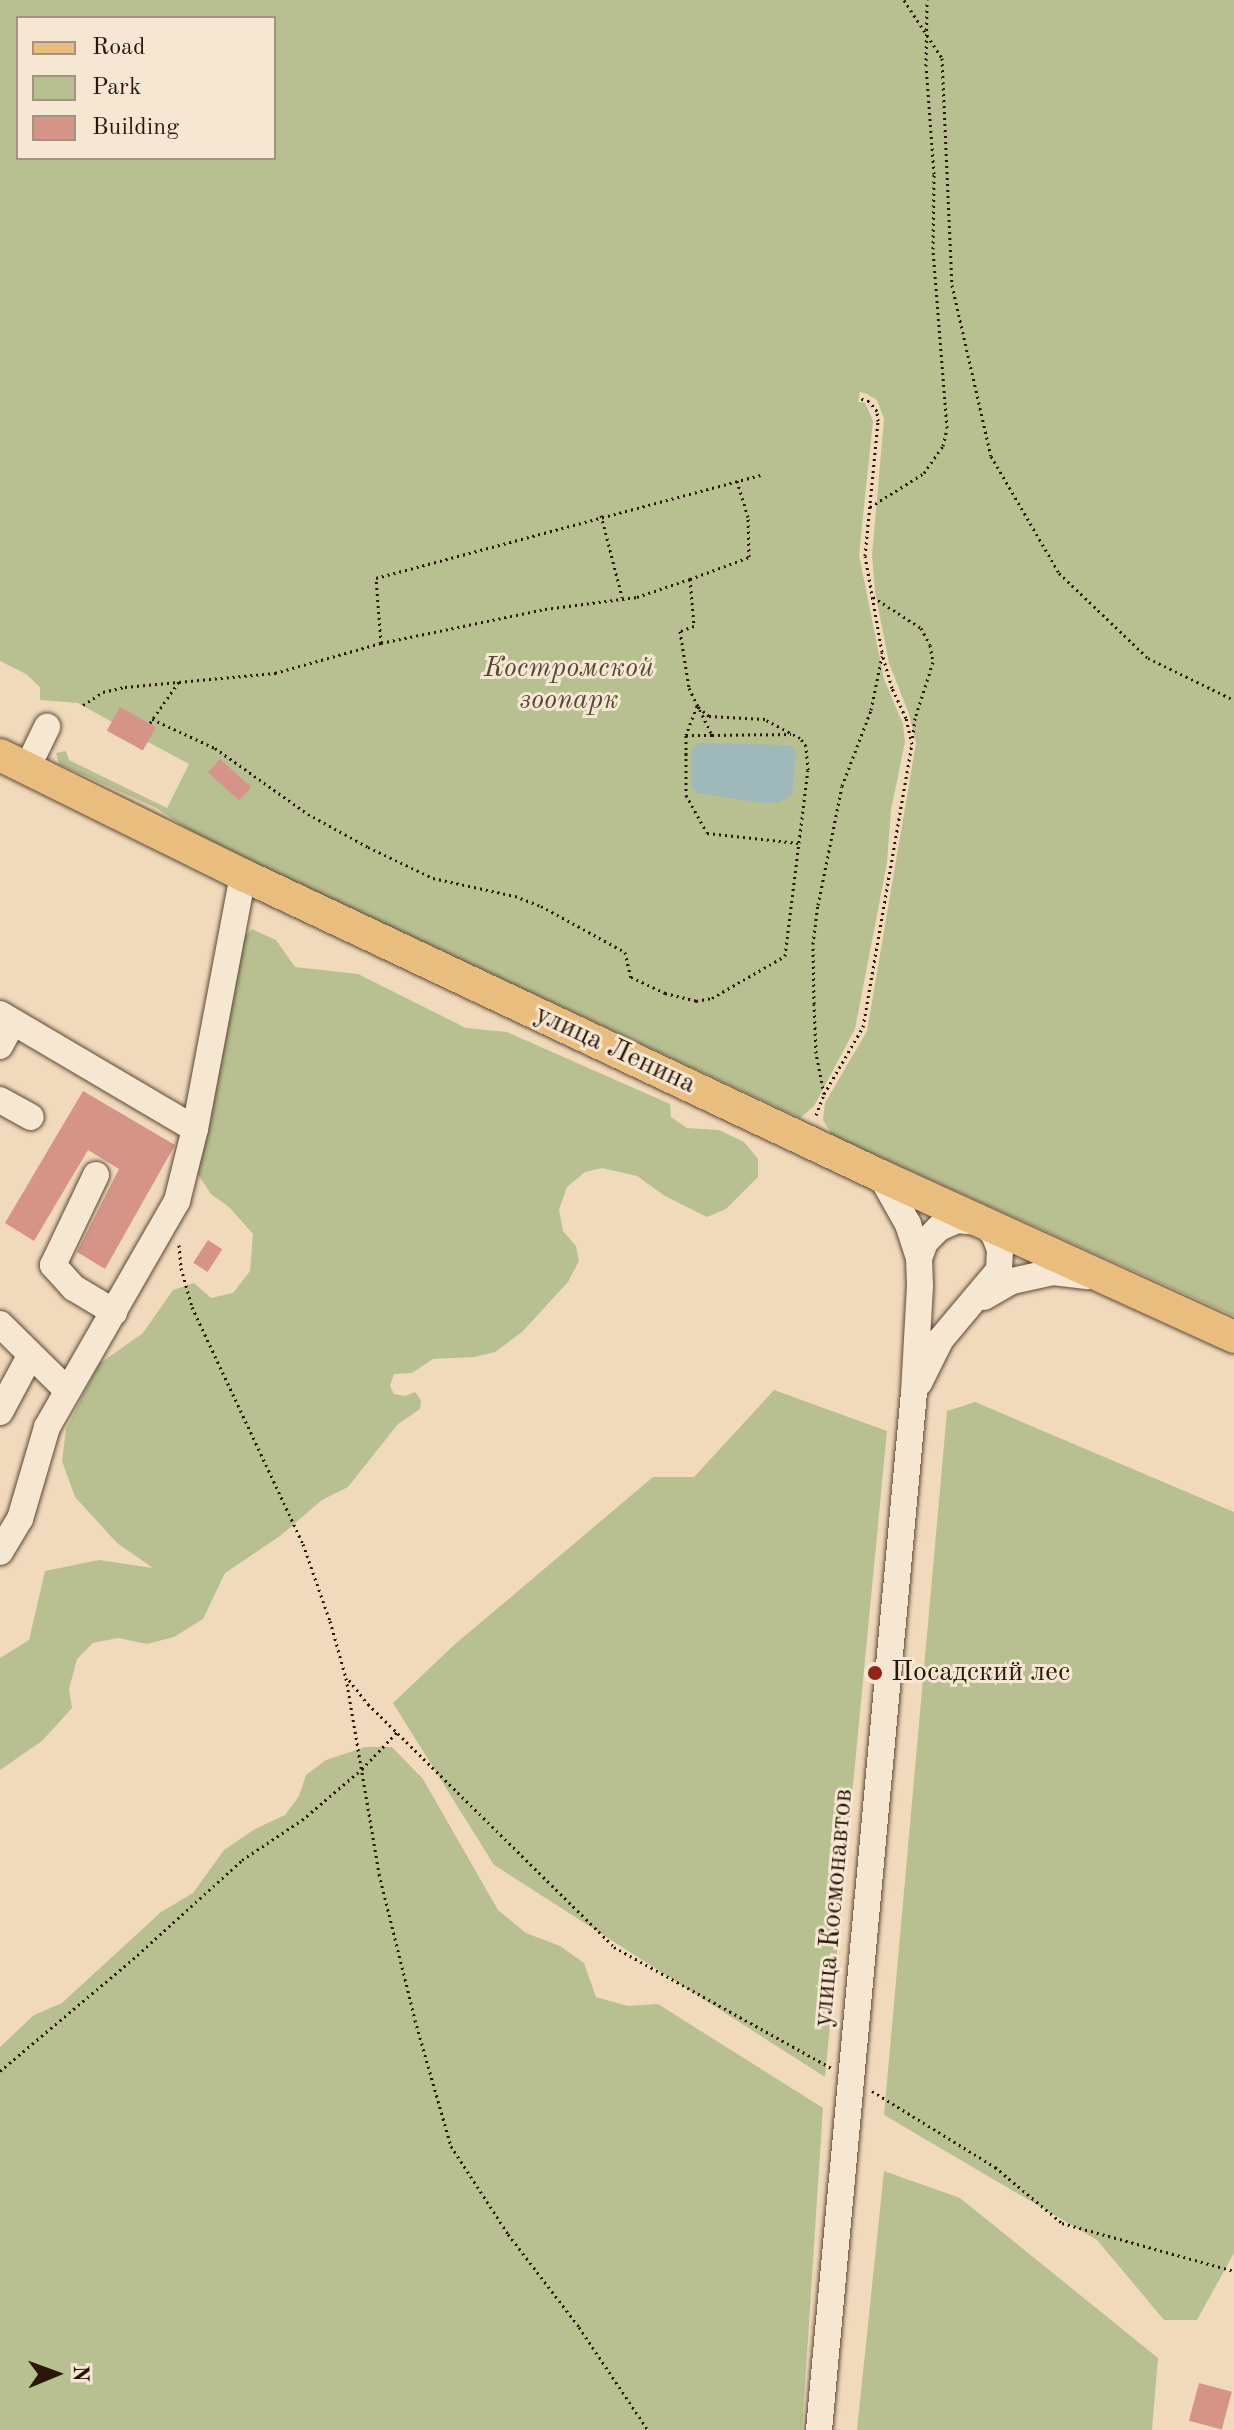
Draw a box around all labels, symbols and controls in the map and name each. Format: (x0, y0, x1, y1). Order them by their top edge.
legend (16, 16, 276, 160)
text: Road (92, 36, 145, 60)
text: Park (92, 76, 141, 100)
text: Building (92, 116, 179, 140)
park label: Костромской зоопарк (484, 652, 654, 718)
street label: улица Ленина (529, 998, 701, 1102)
place label: Посадский лес (891, 1656, 1070, 1690)
marker: Посадский лес (866, 1664, 884, 1682)
street label: улица Космонавтов (807, 1787, 861, 2029)
north arrow (16, 2334, 96, 2414)
text: N (69, 2365, 91, 2382)

